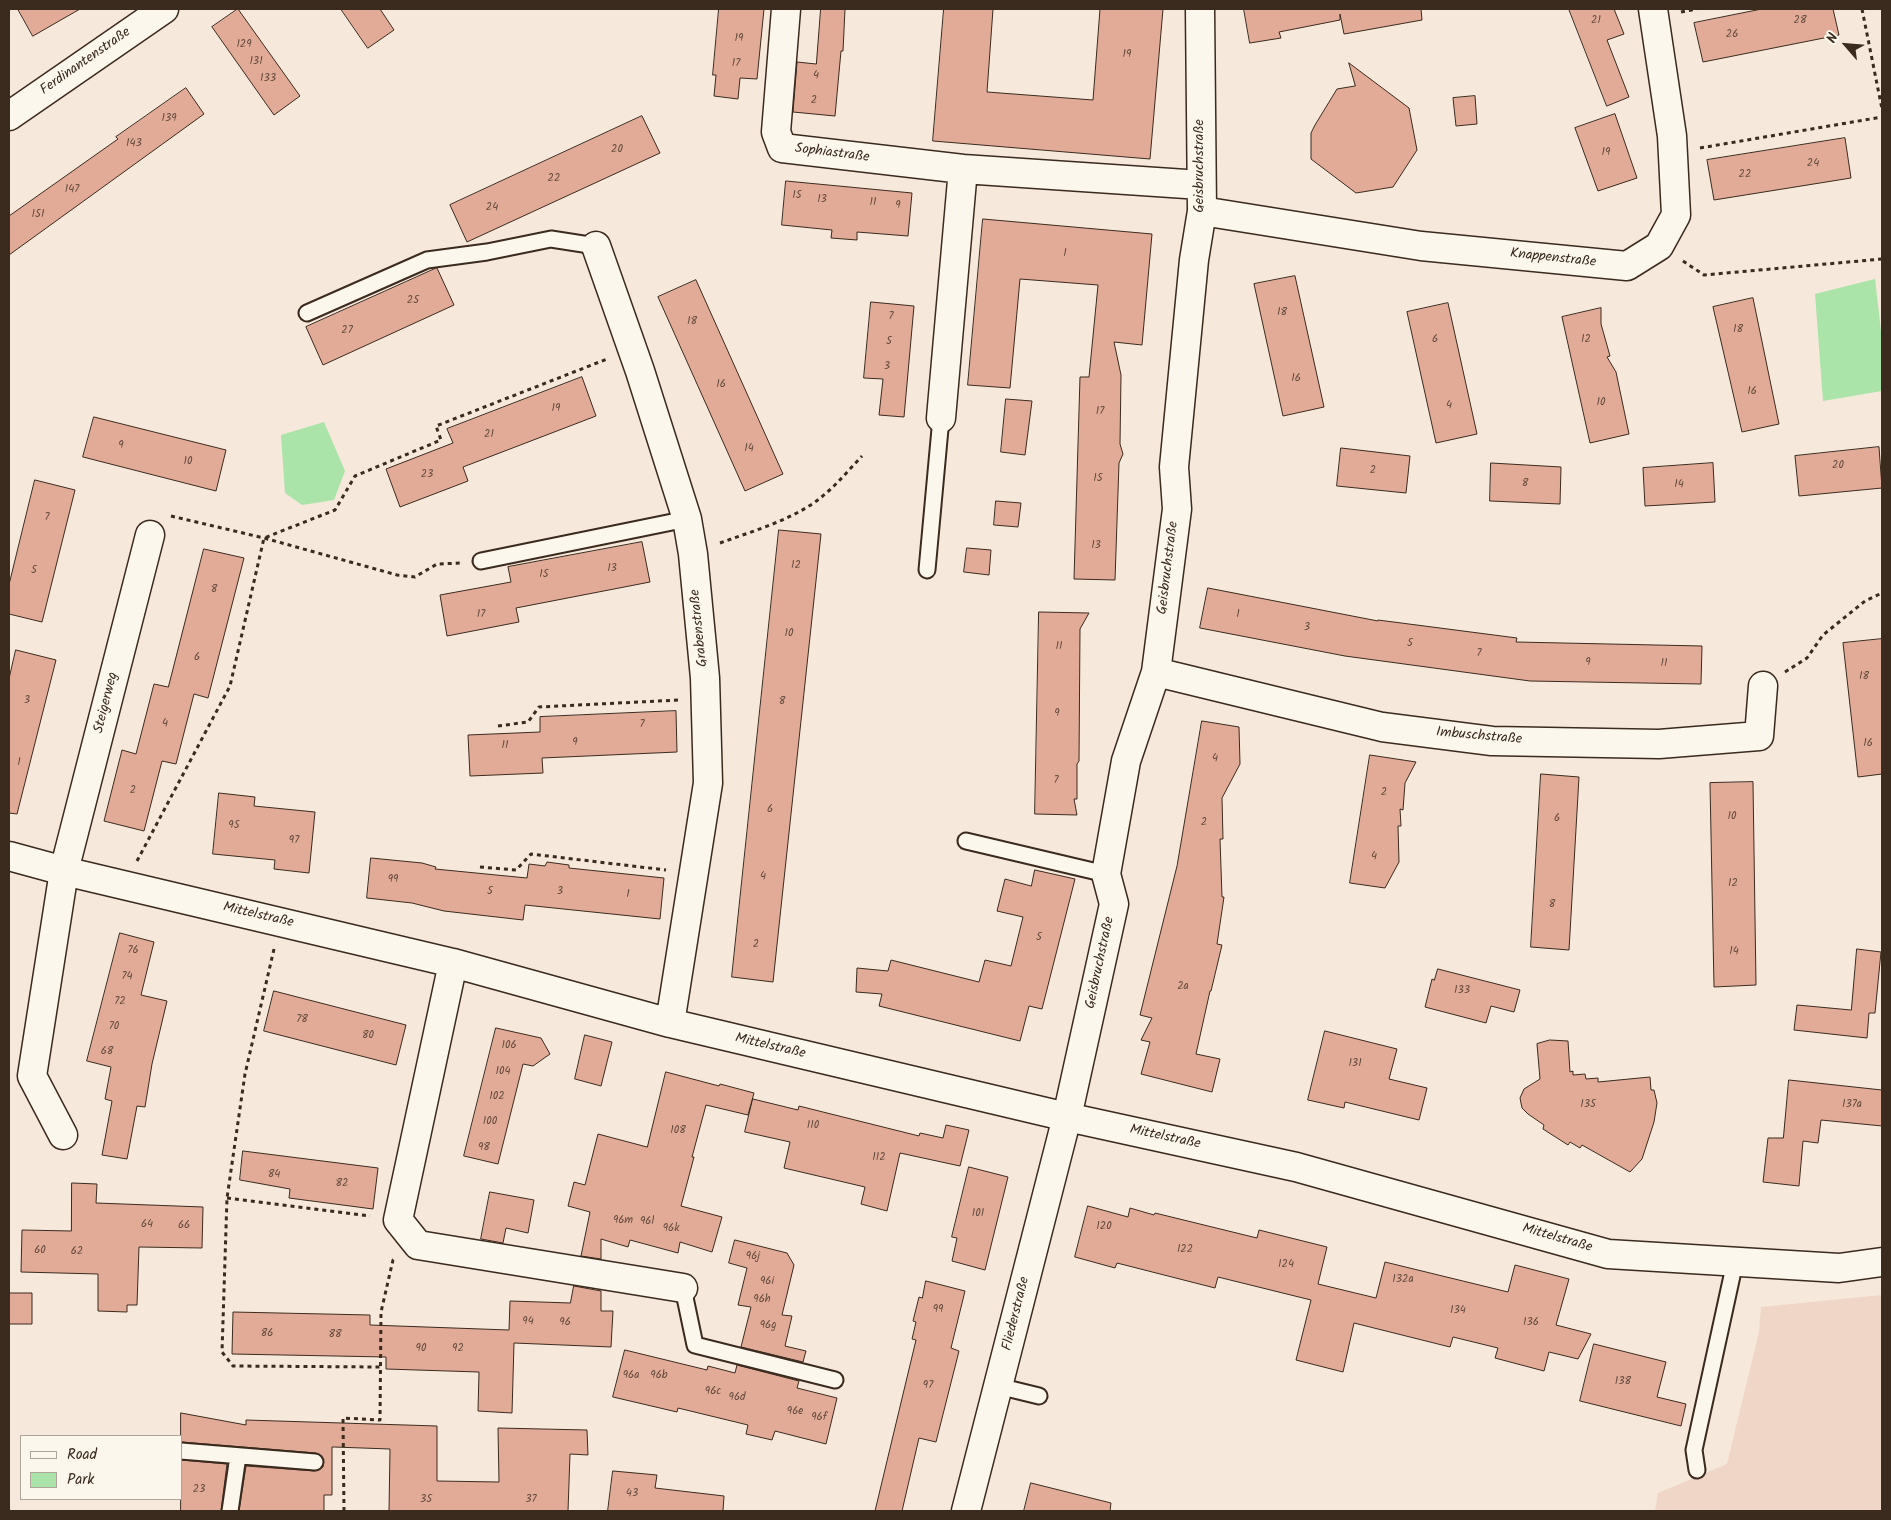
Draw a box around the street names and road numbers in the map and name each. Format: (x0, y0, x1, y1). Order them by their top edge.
street label: Ferdinantenstraße (38, 25, 134, 99)
street label: Geisbruchstraße (1193, 119, 1209, 213)
street label: Sophiastraße (794, 141, 870, 167)
street label: Knappenstraße (1509, 246, 1597, 272)
street label: Geisbruchstraße (1155, 520, 1183, 616)
street label: Grabenstraße (688, 588, 712, 668)
street label: Steigerweg (91, 671, 123, 735)
street label: Imbuschstraße (1435, 725, 1523, 749)
street label: Mittelstraße (221, 900, 295, 932)
street label: Geisbruchstraße (1083, 915, 1119, 1011)
street label: Mittelstraße (733, 1031, 807, 1063)
street label: Mittelstraße (1128, 1122, 1202, 1154)
street label: Mittelstraße (1520, 1221, 1594, 1257)
street label: Fliederstraße (1000, 1275, 1034, 1353)

